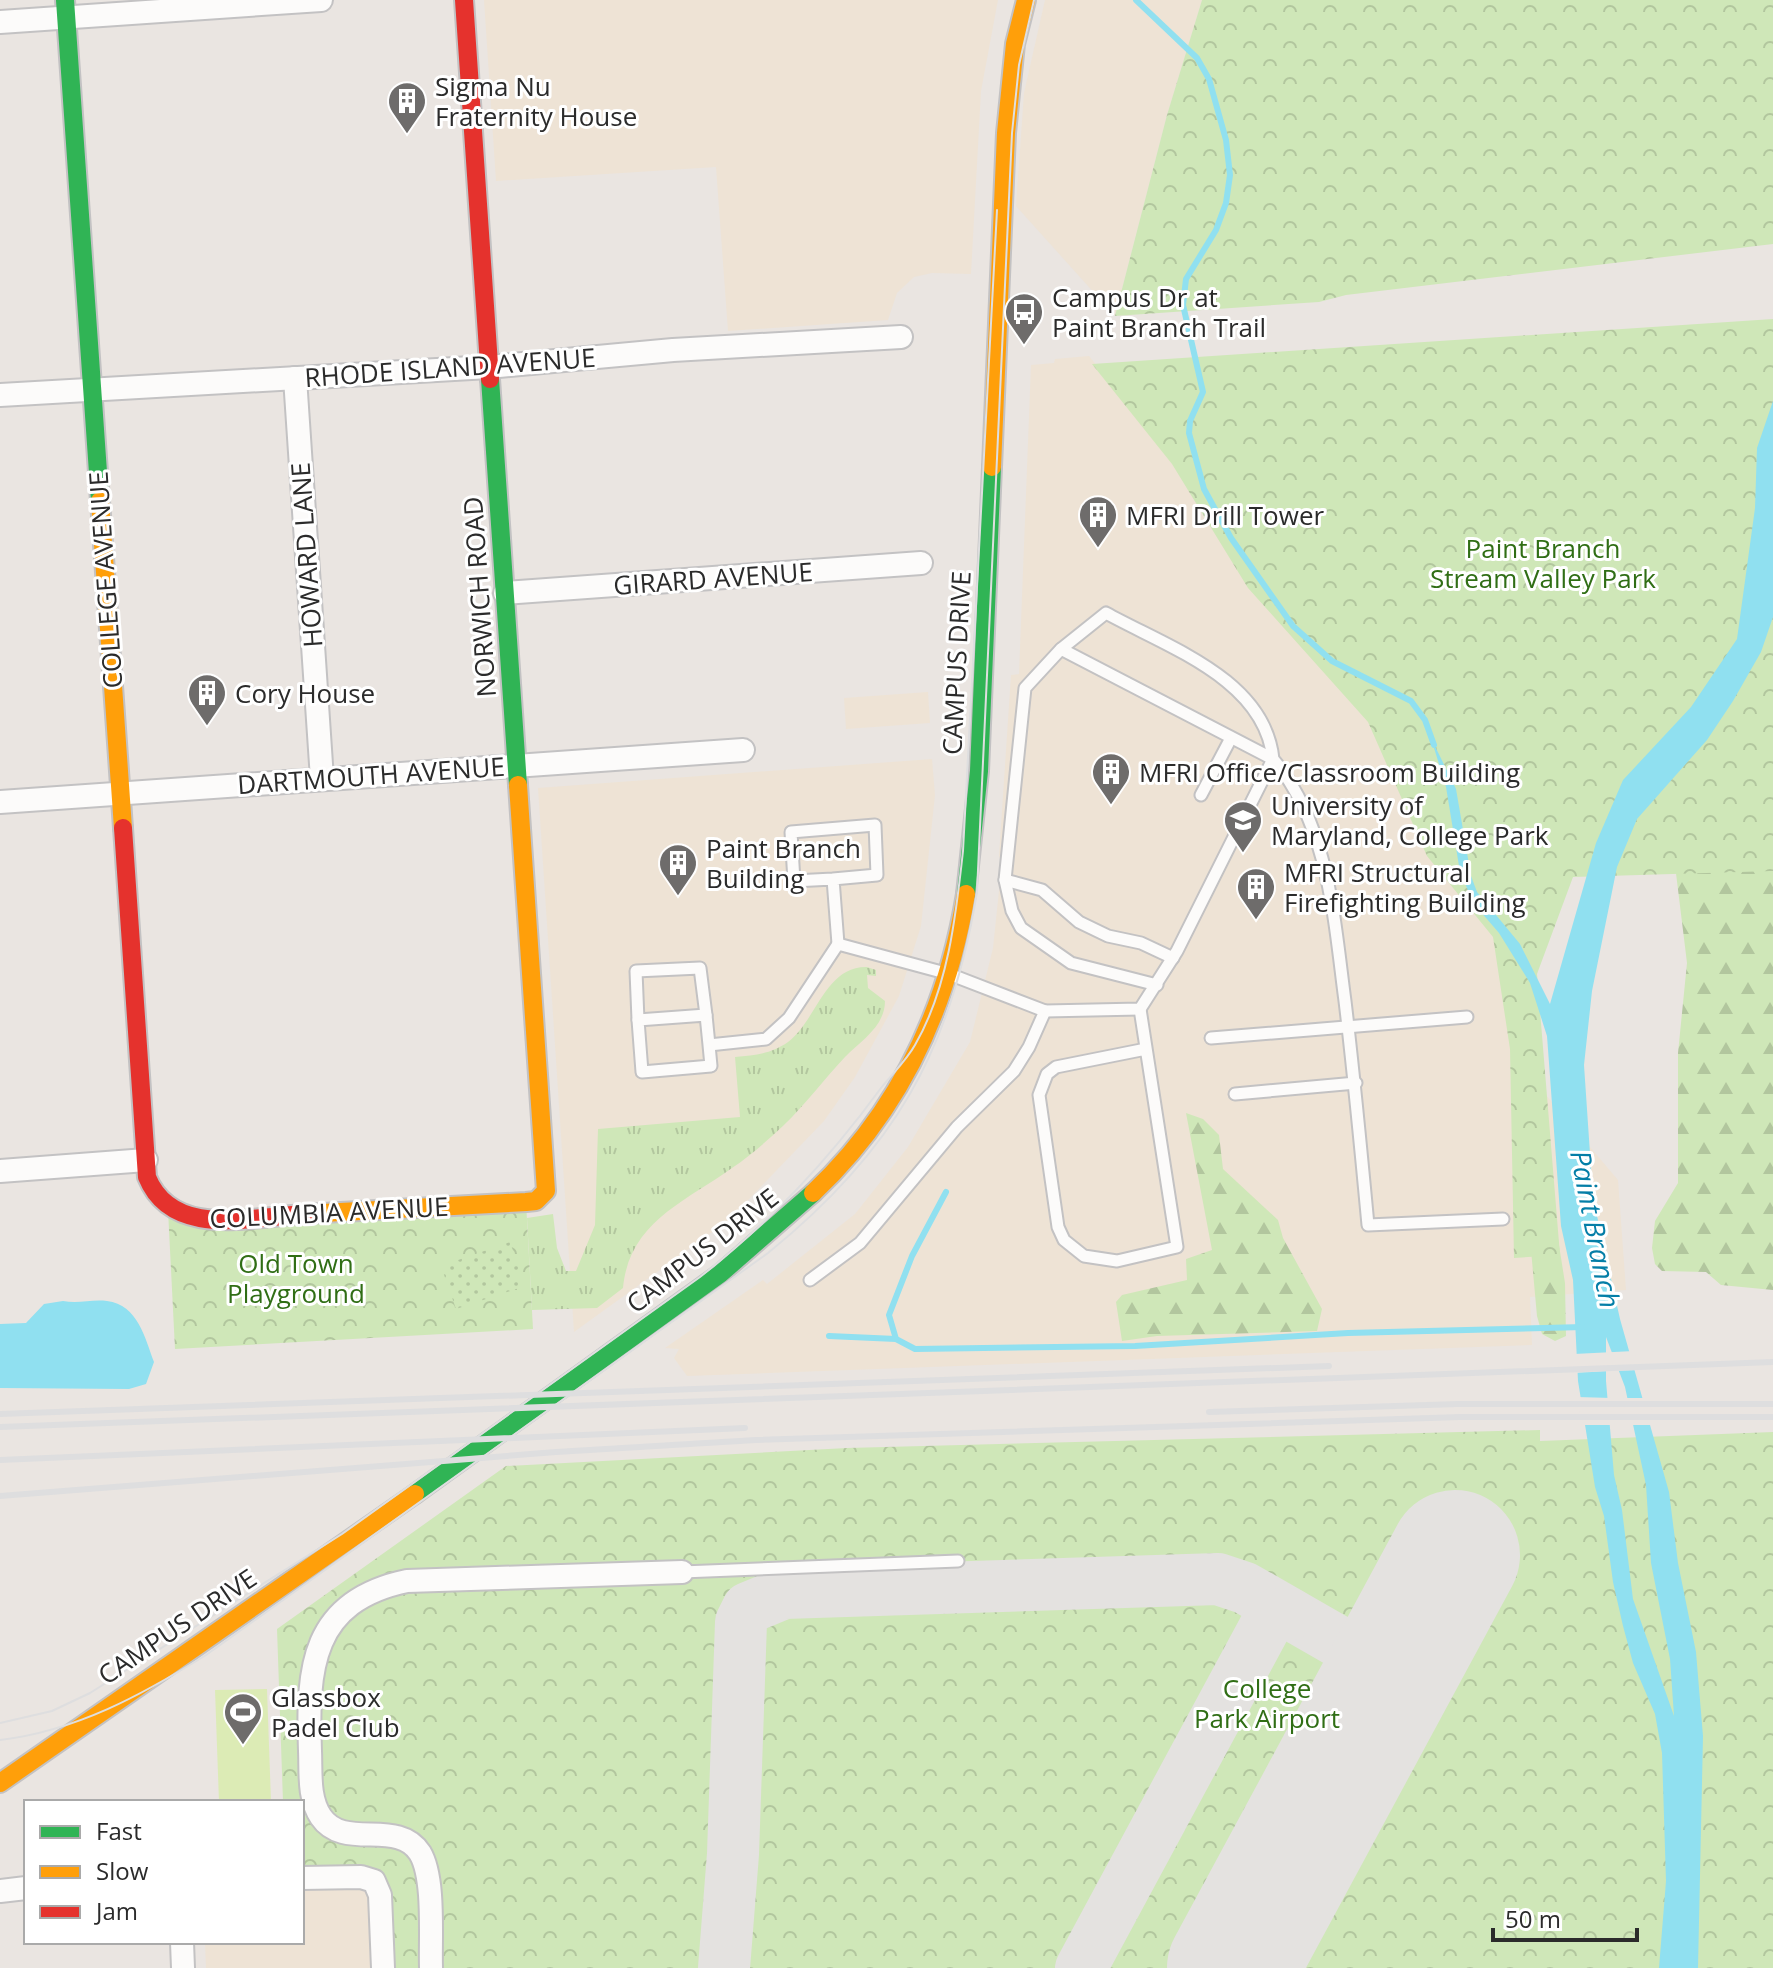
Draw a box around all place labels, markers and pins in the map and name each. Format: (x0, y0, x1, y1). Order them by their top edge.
place label: Sigma Nu Fraternity House (435, 68, 637, 134)
building icon: Sigma Nu Fraternity House (386, 80, 428, 135)
place label: Campus Dr at Paint Branch Trail (1052, 279, 1266, 345)
bus stop icon: Campus Dr at Paint Branch Trail (1003, 291, 1045, 346)
building icon: MFRI Drill Tower (1077, 494, 1119, 549)
place label: MFRI Drill Tower (1126, 497, 1325, 533)
building icon: Cory House (186, 672, 228, 727)
place label: Cory House (235, 675, 375, 711)
building icon: MFRI Office/Classroom Building (1090, 751, 1132, 806)
place label: MFRI Office/Classroom Building (1139, 754, 1520, 790)
place label: University of Maryland, College Park (1271, 787, 1549, 853)
school or university icon: University of Maryland, College Park (1222, 799, 1264, 854)
place label: Paint Branch Building (706, 830, 861, 896)
building icon: Paint Branch Building (657, 842, 699, 897)
place label: MFRI Structural Firefighting Building (1284, 854, 1526, 920)
building icon: MFRI Structural Firefighting Building (1235, 866, 1277, 921)
place label: Glassbox Padel Club (271, 1679, 400, 1745)
sports icon: Glassbox Padel Club (222, 1691, 264, 1746)

